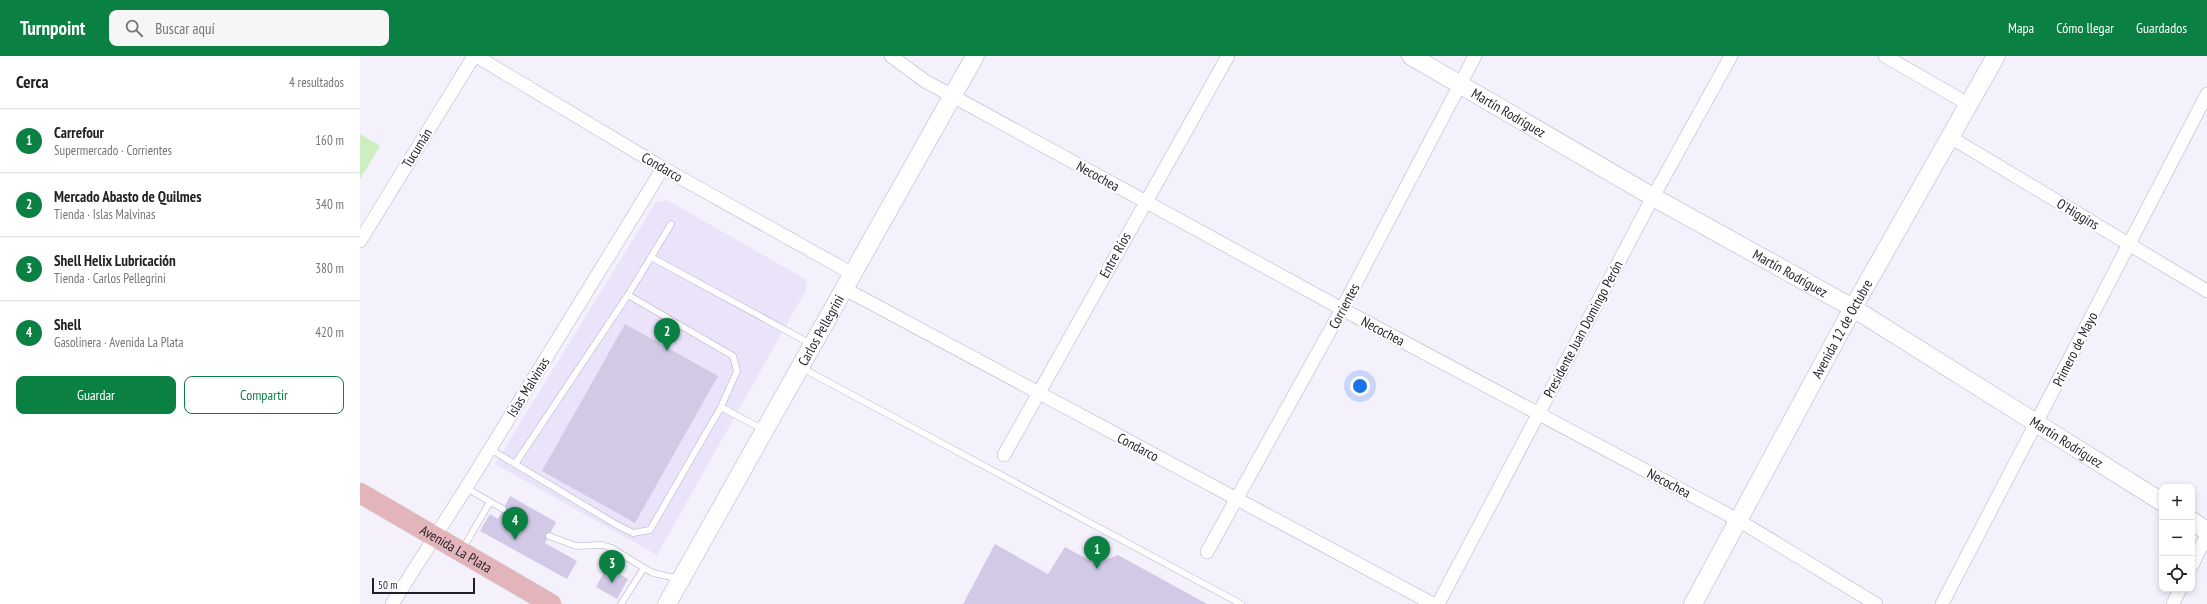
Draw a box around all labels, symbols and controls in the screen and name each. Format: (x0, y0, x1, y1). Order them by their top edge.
search box (109, 10, 389, 46)
text: Turnpoint (20, 16, 85, 40)
icon: search (123, 17, 145, 39)
text: Buscar aquí (155, 19, 215, 38)
text: Mapa (2008, 19, 2034, 37)
text: Cómo llegar (2056, 19, 2114, 37)
text: Guardados (2136, 19, 2187, 37)
text: Cerca (16, 71, 49, 93)
text: 4 resultados (289, 74, 344, 91)
street label: Martín Rodríguez (1468, 84, 1549, 142)
text: Carrefour (54, 123, 104, 142)
street label: Tucumán (398, 125, 436, 171)
text: 1 (26, 132, 32, 149)
text: 160 m (315, 132, 344, 149)
text: Supermercado · Corrientes (54, 142, 172, 159)
street label: Condarco (638, 148, 686, 186)
street label: Necochea (1073, 157, 1123, 195)
text: Mercado Abasto de Quilmes (54, 187, 201, 206)
street label: O'Higgins (2054, 194, 2103, 234)
text: 2 (26, 196, 32, 213)
text: 340 m (315, 196, 344, 213)
text: Tienda · Islas Malvinas (54, 206, 155, 223)
street label: Entre Ríos (1095, 229, 1135, 281)
street label: Martín Rodríguez (1750, 245, 1831, 301)
text: Shell Helix Lubricación (54, 251, 176, 270)
street label: Presidente Juan Domingo Perón (1539, 257, 1627, 401)
text: 3 (26, 260, 32, 277)
text: 380 m (315, 260, 344, 277)
text: Tienda · Carlos Pellegrini (54, 270, 166, 287)
street label: Avenida 12 de Octubre (1808, 276, 1876, 381)
street label: Corrientes (1325, 280, 1364, 332)
street label: Carlos Pellegrini (794, 292, 848, 369)
street label: Primero de Mayo (2049, 309, 2101, 389)
street label: Necochea (1358, 312, 1408, 350)
text: Shell (54, 315, 81, 334)
pin: 2 (654, 318, 680, 351)
text: 4 (26, 324, 32, 341)
text: 420 m (315, 324, 344, 341)
text: Gasolinera · Avenida La Plata (54, 334, 184, 351)
street label: Islas Malvinas (503, 353, 554, 420)
button: Guardar (16, 376, 176, 414)
button: Compartir (184, 376, 344, 414)
your location (1350, 376, 1370, 396)
street label: Martín Rodríguez (2027, 412, 2106, 472)
street label: Condarco (1114, 429, 1162, 465)
street label: Necochea (1644, 464, 1694, 502)
map controls (2159, 484, 2195, 592)
button: + (2159, 484, 2195, 520)
pin: 4 (502, 507, 528, 540)
button: − (2159, 520, 2195, 556)
street label: Avenida La Plata (417, 521, 495, 577)
pin: 1 (1084, 536, 1110, 569)
pin: 3 (599, 550, 625, 583)
button: locate (2159, 556, 2195, 592)
scale bar (372, 576, 475, 595)
text: 50 m (378, 578, 397, 592)

